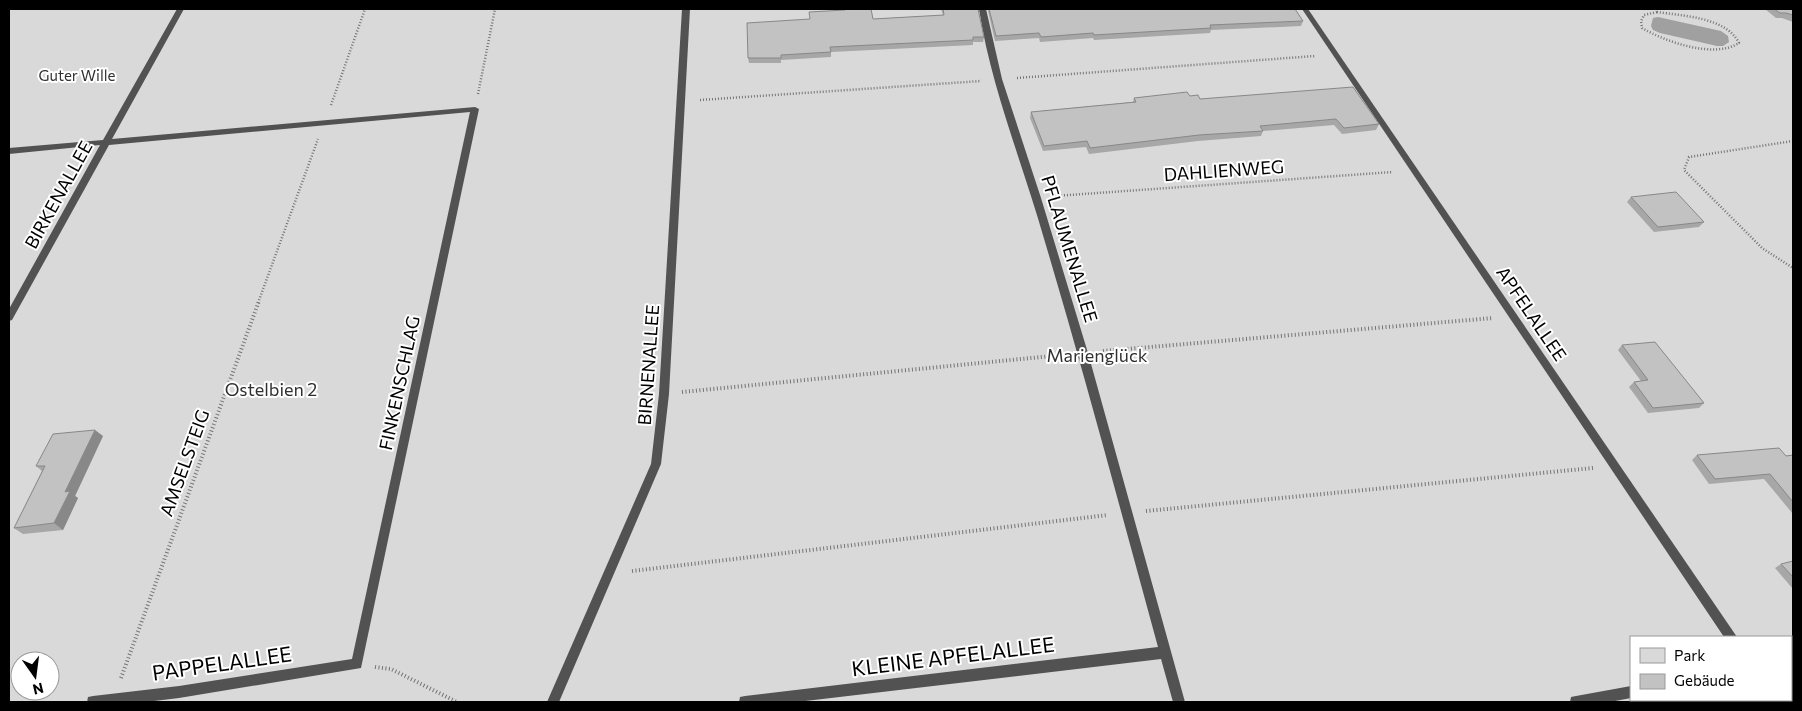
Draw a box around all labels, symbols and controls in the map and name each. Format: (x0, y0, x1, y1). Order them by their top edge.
park label: Guter Wille (39, 66, 116, 84)
street label: BIRKENALLEE (20, 137, 97, 252)
street label: DAHLIENWEG (1163, 155, 1285, 185)
street label: PFLAUMENALLEE (1037, 173, 1103, 325)
street label: APFELALLEE (1492, 262, 1572, 365)
street label: BIRNENALLEE (633, 304, 663, 426)
street label: FINKENSCHLAG (374, 313, 424, 452)
park label: Marienglück (1046, 344, 1148, 366)
park label: Ostelbien 2 (225, 378, 317, 400)
street label: AMSELSTEIG (155, 406, 214, 519)
street label: KLEINE APFELALLEE (850, 631, 1056, 680)
legend (1630, 636, 1792, 701)
street label: PAPPELALLEE (150, 640, 293, 685)
text: Park (1674, 646, 1705, 664)
north arrow (10, 651, 60, 701)
text: Gebäude (1674, 671, 1735, 689)
text: N (31, 680, 45, 699)

